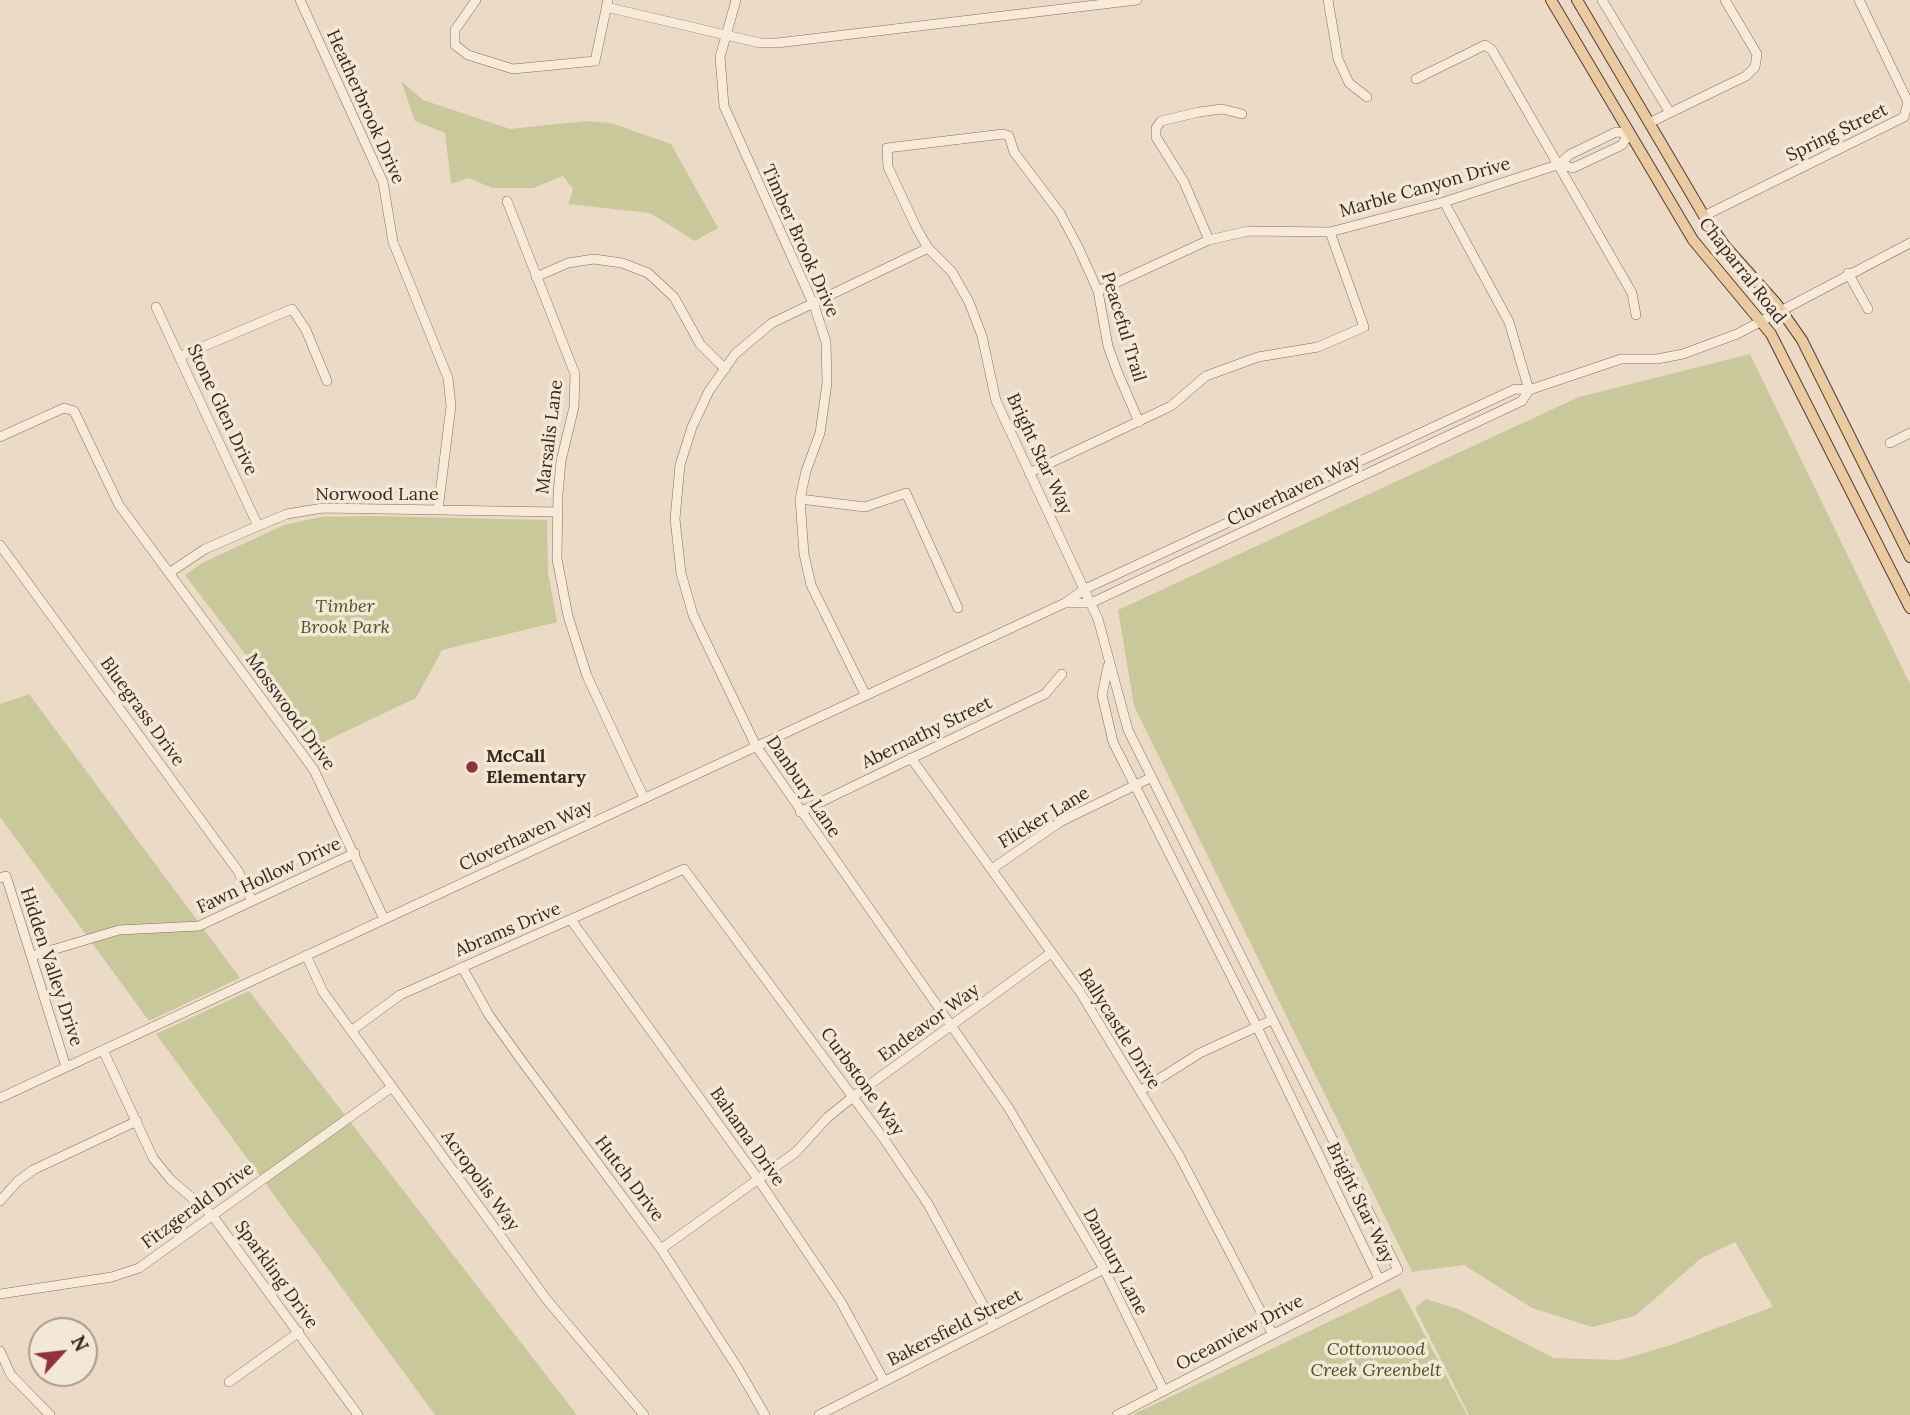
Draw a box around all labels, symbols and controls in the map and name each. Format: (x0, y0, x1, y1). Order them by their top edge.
street label: Heatherbrook Drive (321, 27, 409, 187)
street label: Spring Street (1783, 99, 1891, 167)
street label: Marble Canyon Drive (1337, 153, 1513, 223)
street label: Timber Brook Drive (757, 161, 843, 321)
street label: Chaparral Road (1694, 214, 1790, 328)
street label: Peaceful Trail (1096, 270, 1150, 384)
street label: Stone Glen Drive (182, 341, 262, 479)
street label: Marsalis Lane (532, 379, 568, 495)
street label: Bright Star Way (1001, 390, 1077, 518)
street label: Cloverhaven Way (1224, 451, 1364, 531)
street label: Norwood Lane (315, 484, 439, 506)
park label: Timber Brook Park (300, 596, 390, 638)
street label: Mosswood Drive (240, 649, 340, 775)
street label: Bluegrass Drive (95, 653, 189, 771)
street label: Abernathy Street (858, 692, 996, 774)
street label: Danbury Lane (761, 732, 845, 842)
place label: McCall Elementary (486, 746, 586, 788)
marker: McCall Elementary (464, 759, 480, 775)
street label: Flicker Lane (995, 782, 1093, 854)
street label: Cloverhaven Way (456, 796, 596, 876)
street label: Fawn Hollow Drive (193, 833, 345, 919)
street label: Hidden Valley Drive (15, 885, 87, 1049)
street label: Abrams Drive (452, 898, 564, 962)
street label: Ballycastle Drive (1073, 965, 1165, 1093)
street label: Endeavor Way (874, 979, 984, 1067)
street label: Curbstone Way (815, 1024, 909, 1140)
street label: Bahama Drive (705, 1083, 789, 1191)
street label: Acropolis Way (436, 1126, 524, 1236)
street label: Hutch Drive (590, 1132, 668, 1226)
street label: Bright Star Way (1322, 1139, 1398, 1267)
street label: Fitzgerald Drive (138, 1158, 258, 1254)
street label: Danbury Lane (1078, 1205, 1152, 1319)
street label: Sparkling Drive (230, 1217, 322, 1333)
street label: Bakersfield Street (884, 1285, 1026, 1371)
street label: Oceanview Drive (1173, 1290, 1307, 1376)
north arrow (28, 1317, 98, 1387)
text: N (66, 1331, 94, 1355)
park label: Cottonwood Creek Greenbelt (1311, 1339, 1441, 1382)

